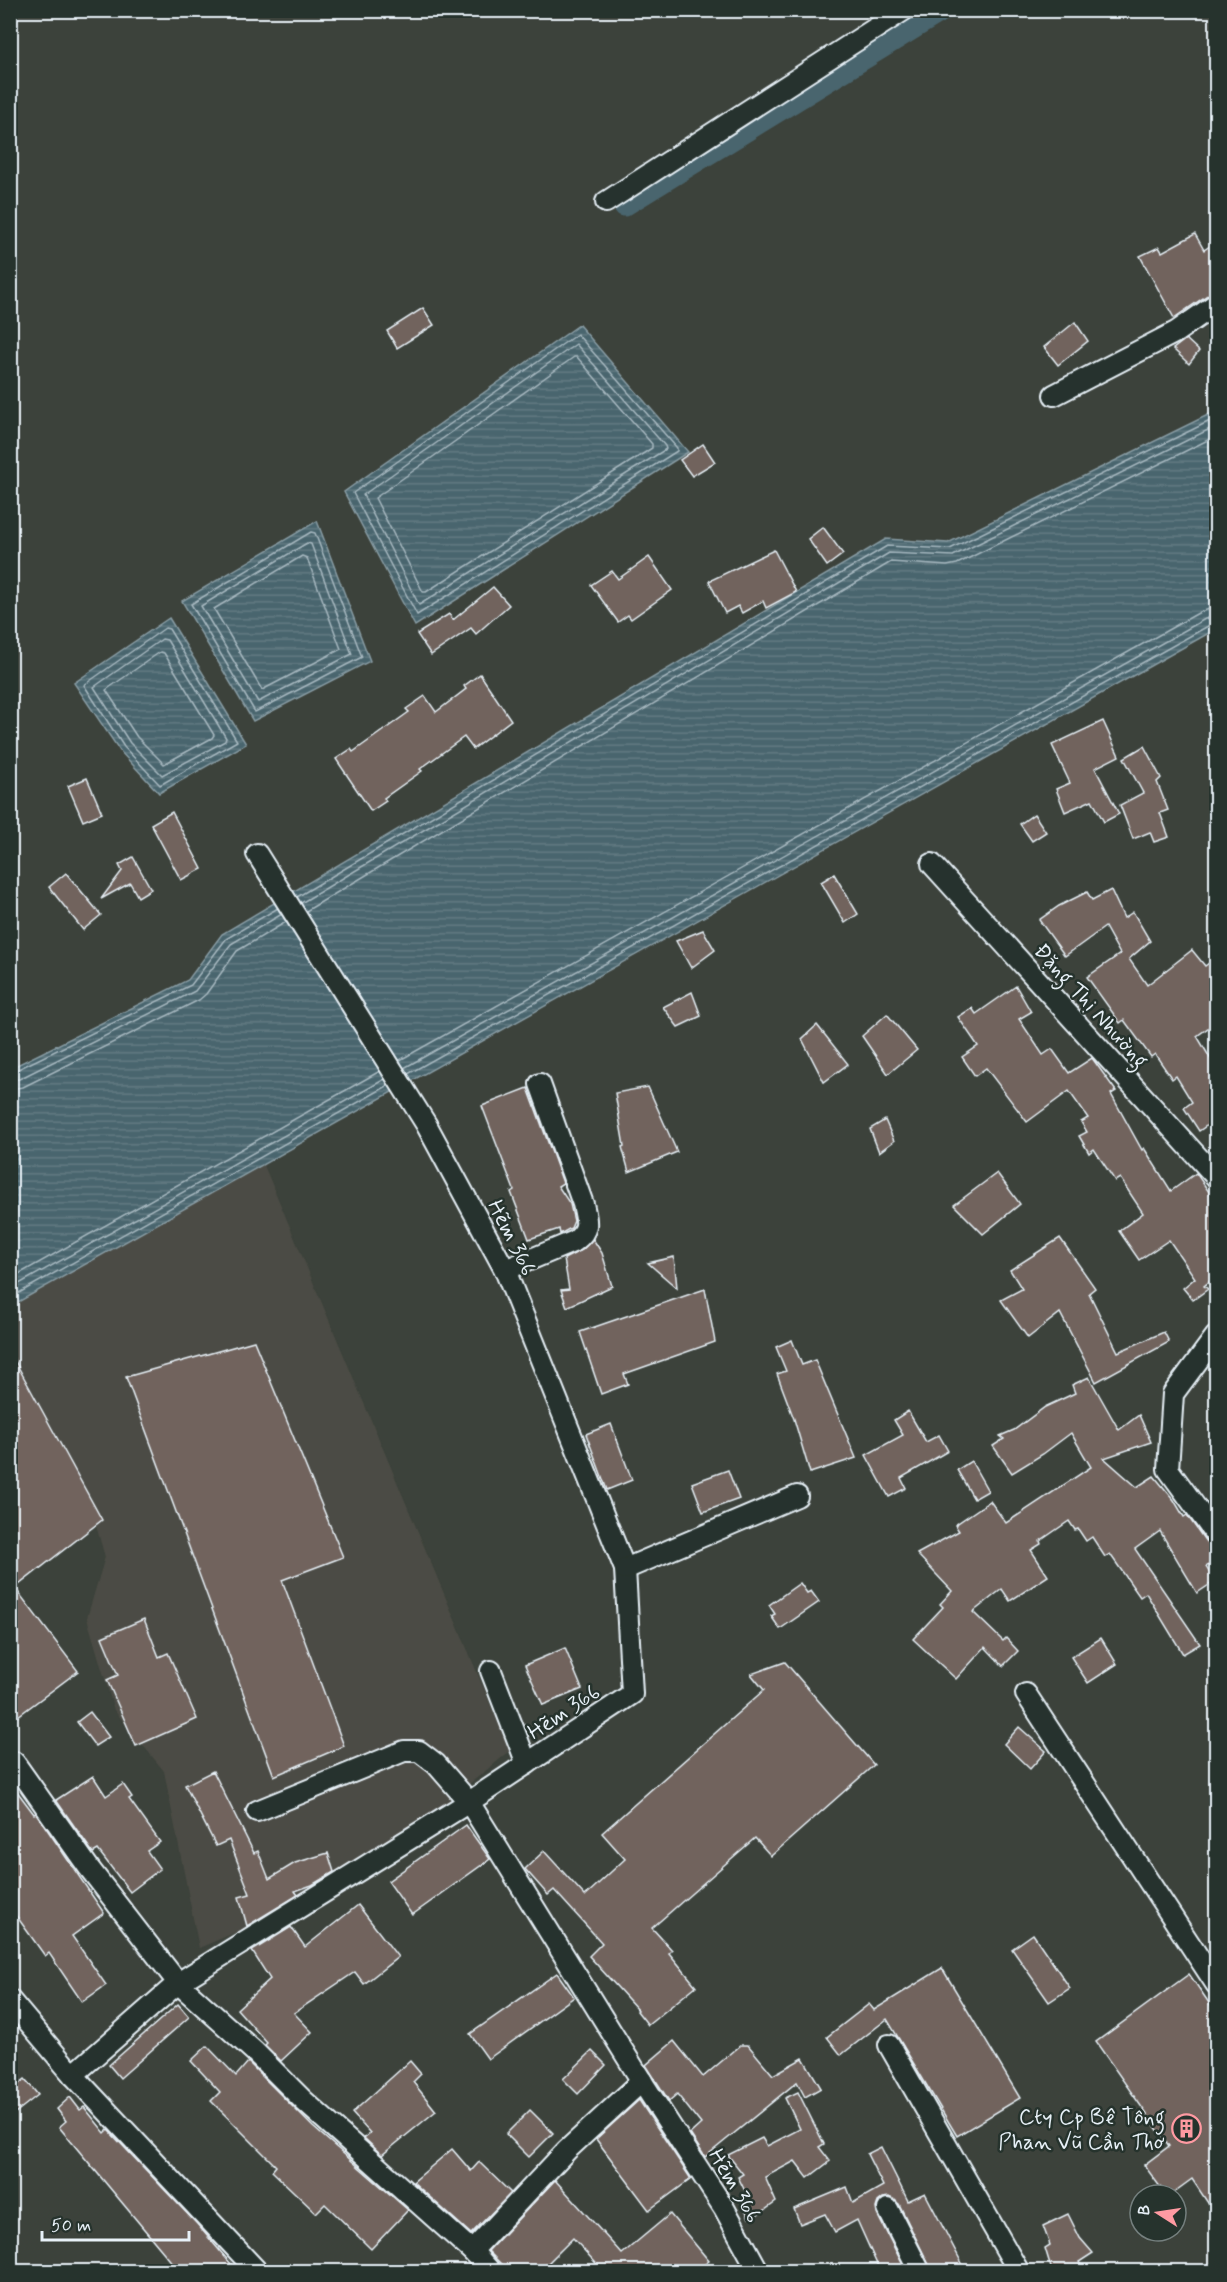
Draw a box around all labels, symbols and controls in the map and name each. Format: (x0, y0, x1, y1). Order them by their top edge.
street label: Đặng Thị Nhường (1025, 938, 1154, 1077)
street label: Hẽm 366 (480, 1195, 542, 1280)
street label: Hẽm 366 (523, 1678, 606, 1747)
place label: Cty Cp Bê Tông Phan Vũ Cần Thơ (998, 2104, 1165, 2157)
building icon: Cty Cp Bê Tông Phan Vũ Cần Thơ (1170, 2113, 1202, 2145)
street label: Hẽm 366 (701, 2144, 767, 2228)
north arrow (1128, 2183, 1188, 2243)
text: B (1133, 2203, 1156, 2217)
scale bar (42, 2204, 189, 2242)
text: 50 m (51, 2214, 91, 2238)

